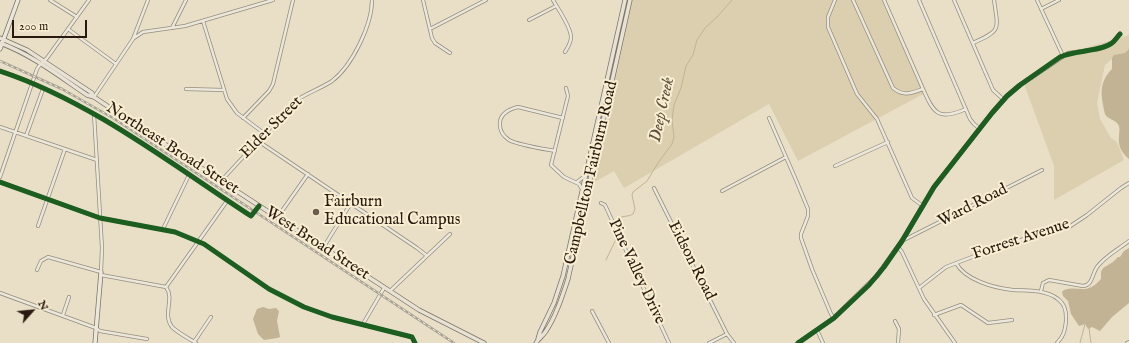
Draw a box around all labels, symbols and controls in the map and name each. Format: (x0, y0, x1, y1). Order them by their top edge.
scale bar (14, 12, 89, 38)
text: 200 m (19, 19, 48, 34)
water label: Deep Creek (646, 76, 680, 144)
street label: Campbellton Fairburn Road (562, 79, 622, 267)
street label: Elder Street (237, 93, 307, 163)
street label: Northeast Broad Street (102, 99, 242, 199)
street label: Ward Road (935, 180, 1011, 232)
place label: Fairburn Educational Campus (324, 193, 460, 231)
street label: West Broad Street (261, 203, 373, 285)
marker: Fairburn Educational Campus (311, 207, 321, 217)
street label: Forrest Avenue (970, 215, 1072, 265)
street label: Pine Valley Drive (603, 216, 669, 328)
street label: Eidson Road (663, 218, 719, 304)
north arrow (12, 291, 52, 331)
text: N (34, 298, 51, 313)

